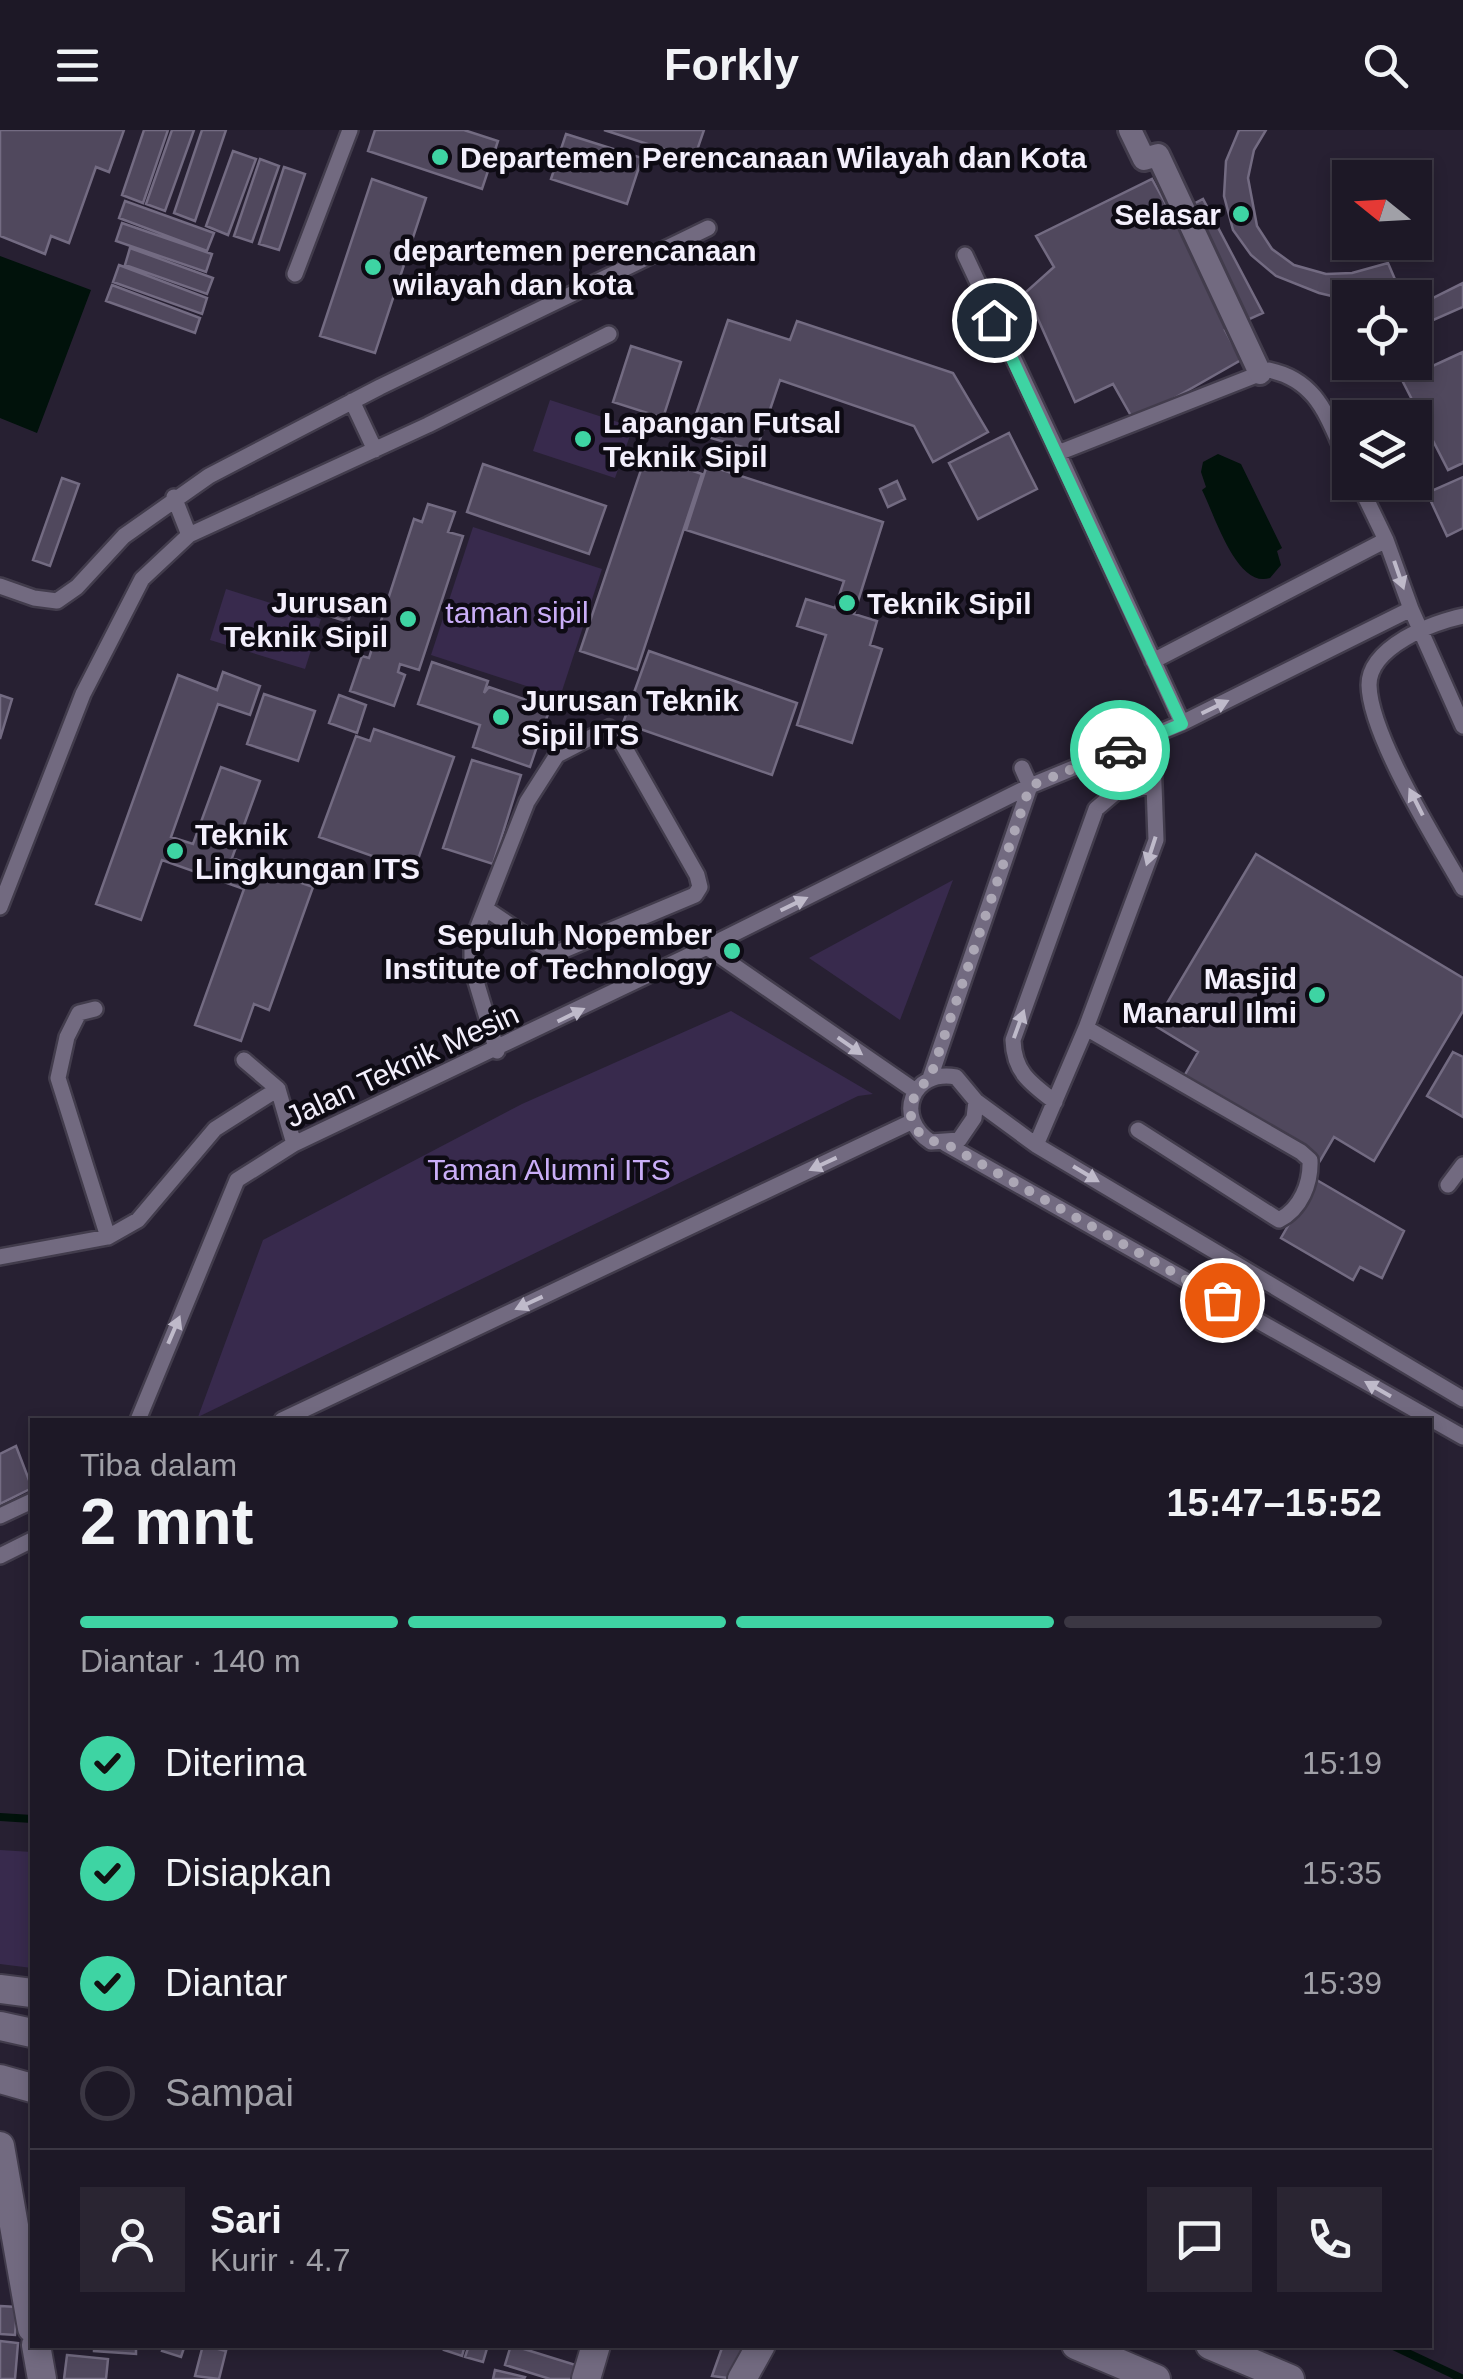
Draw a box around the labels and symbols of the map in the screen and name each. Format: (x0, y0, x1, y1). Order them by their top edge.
place label: Departemen Perencanaan Wilayah dan Kota (460, 141, 1087, 174)
marker: Departemen Perencanaan Wilayah dan Kota (429, 146, 451, 168)
north arrow (1332, 160, 1432, 260)
place label: Selasar (1114, 198, 1221, 231)
marker: Selasar (1230, 203, 1252, 225)
place label: departemen perencanaan wilayah dan kota (392, 234, 756, 301)
marker: departemen perencanaan wilayah dan kota (362, 256, 384, 278)
pin (952, 278, 1037, 363)
place label: Lapangan Futsal Teknik Sipil (603, 406, 841, 473)
marker: Lapangan Futsal Teknik Sipil (572, 428, 594, 450)
one-way arrow (1392, 560, 1407, 590)
place label: Jurusan Teknik Sipil (224, 586, 388, 653)
place label: Teknik Sipil (867, 587, 1032, 620)
marker: Teknik Sipil (836, 592, 858, 614)
park label: taman sipil (445, 596, 589, 629)
marker: Jurusan Teknik Sipil (397, 608, 419, 630)
place label: Jurusan Teknik Sipil ITS (521, 684, 739, 751)
one-way arrow (1201, 698, 1230, 715)
courier (1070, 700, 1170, 800)
marker: Jurusan Teknik Sipil ITS (490, 706, 512, 728)
one-way arrow (1408, 788, 1425, 817)
place label: Teknik Lingkungan ITS (195, 818, 420, 885)
one-way arrow (1143, 837, 1158, 867)
marker: Teknik Lingkungan ITS (164, 840, 186, 862)
one-way arrow (780, 896, 809, 913)
place label: Sepuluh Nopember Institute of Technology (384, 918, 712, 985)
marker: Sepuluh Nopember Institute of Technology (721, 940, 743, 962)
place label: Masjid Manarul Ilmi (1122, 962, 1297, 1029)
marker: Masjid Manarul Ilmi (1306, 984, 1328, 1006)
street label: Jalan Teknik Mesin (280, 997, 524, 1133)
one-way arrow (556, 1006, 585, 1023)
one-way arrow (1012, 1008, 1027, 1038)
one-way arrow (836, 1036, 863, 1055)
park label: Taman Alumni ITS (427, 1153, 671, 1186)
one-way arrow (808, 1155, 837, 1172)
one-way arrow (1072, 1165, 1100, 1182)
pin (1180, 1258, 1265, 1343)
one-way arrow (514, 1294, 543, 1311)
one-way arrow (166, 1315, 182, 1344)
one-way arrow (1364, 1380, 1392, 1398)

